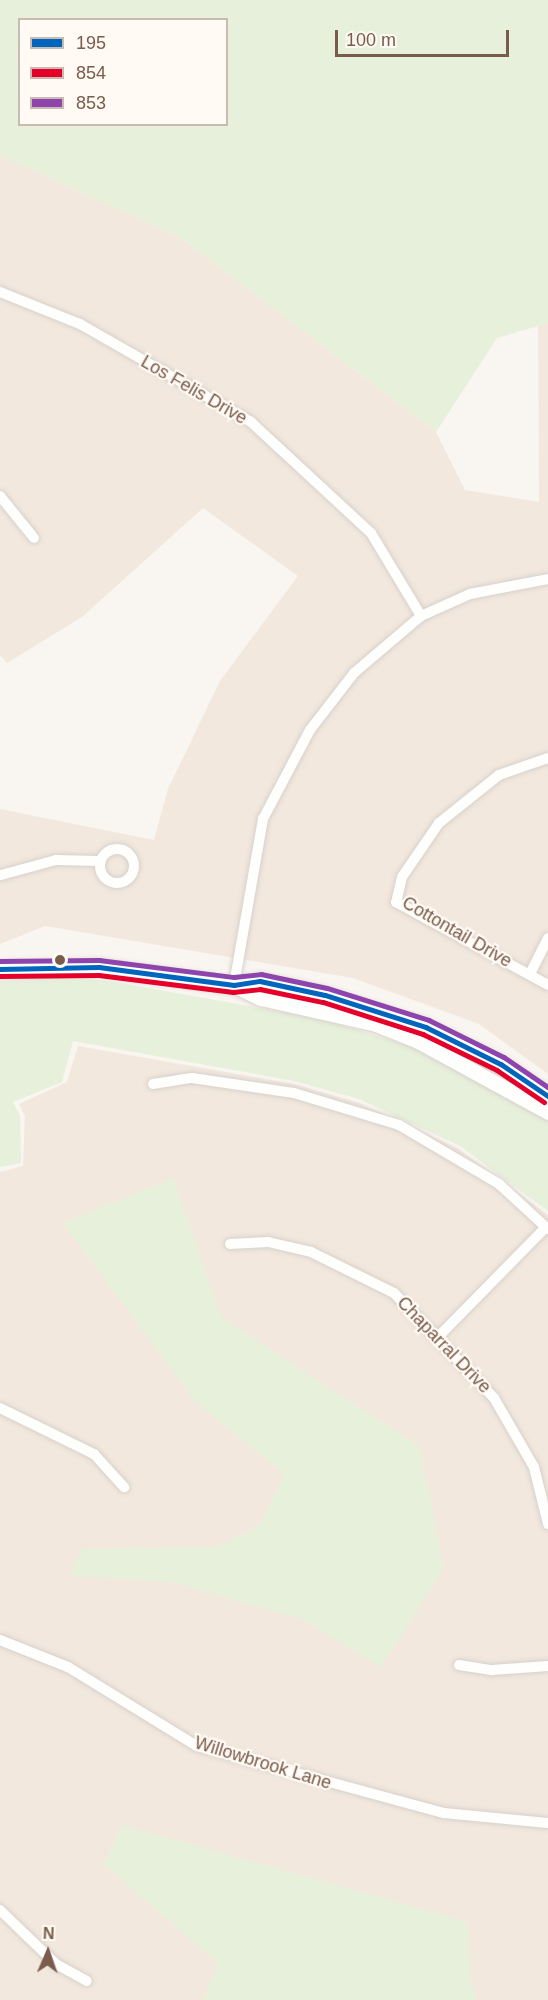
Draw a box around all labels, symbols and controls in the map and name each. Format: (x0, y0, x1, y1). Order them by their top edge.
legend (18, 18, 228, 126)
scale bar (338, 18, 512, 56)
text: 100 m (346, 30, 396, 50)
text: 195 (76, 33, 106, 53)
text: 854 (76, 63, 106, 83)
text: 853 (76, 93, 106, 113)
street label: Los Felis Drive (137, 351, 251, 429)
street label: Cottontail Drive (398, 892, 516, 972)
unlabelled marker (54, 954, 66, 966)
street label: Chaparral Drive (392, 1292, 496, 1398)
street label: Willowbrook Lane (192, 1732, 334, 1794)
north arrow (18, 1922, 78, 1982)
text: N (43, 1925, 55, 1942)

